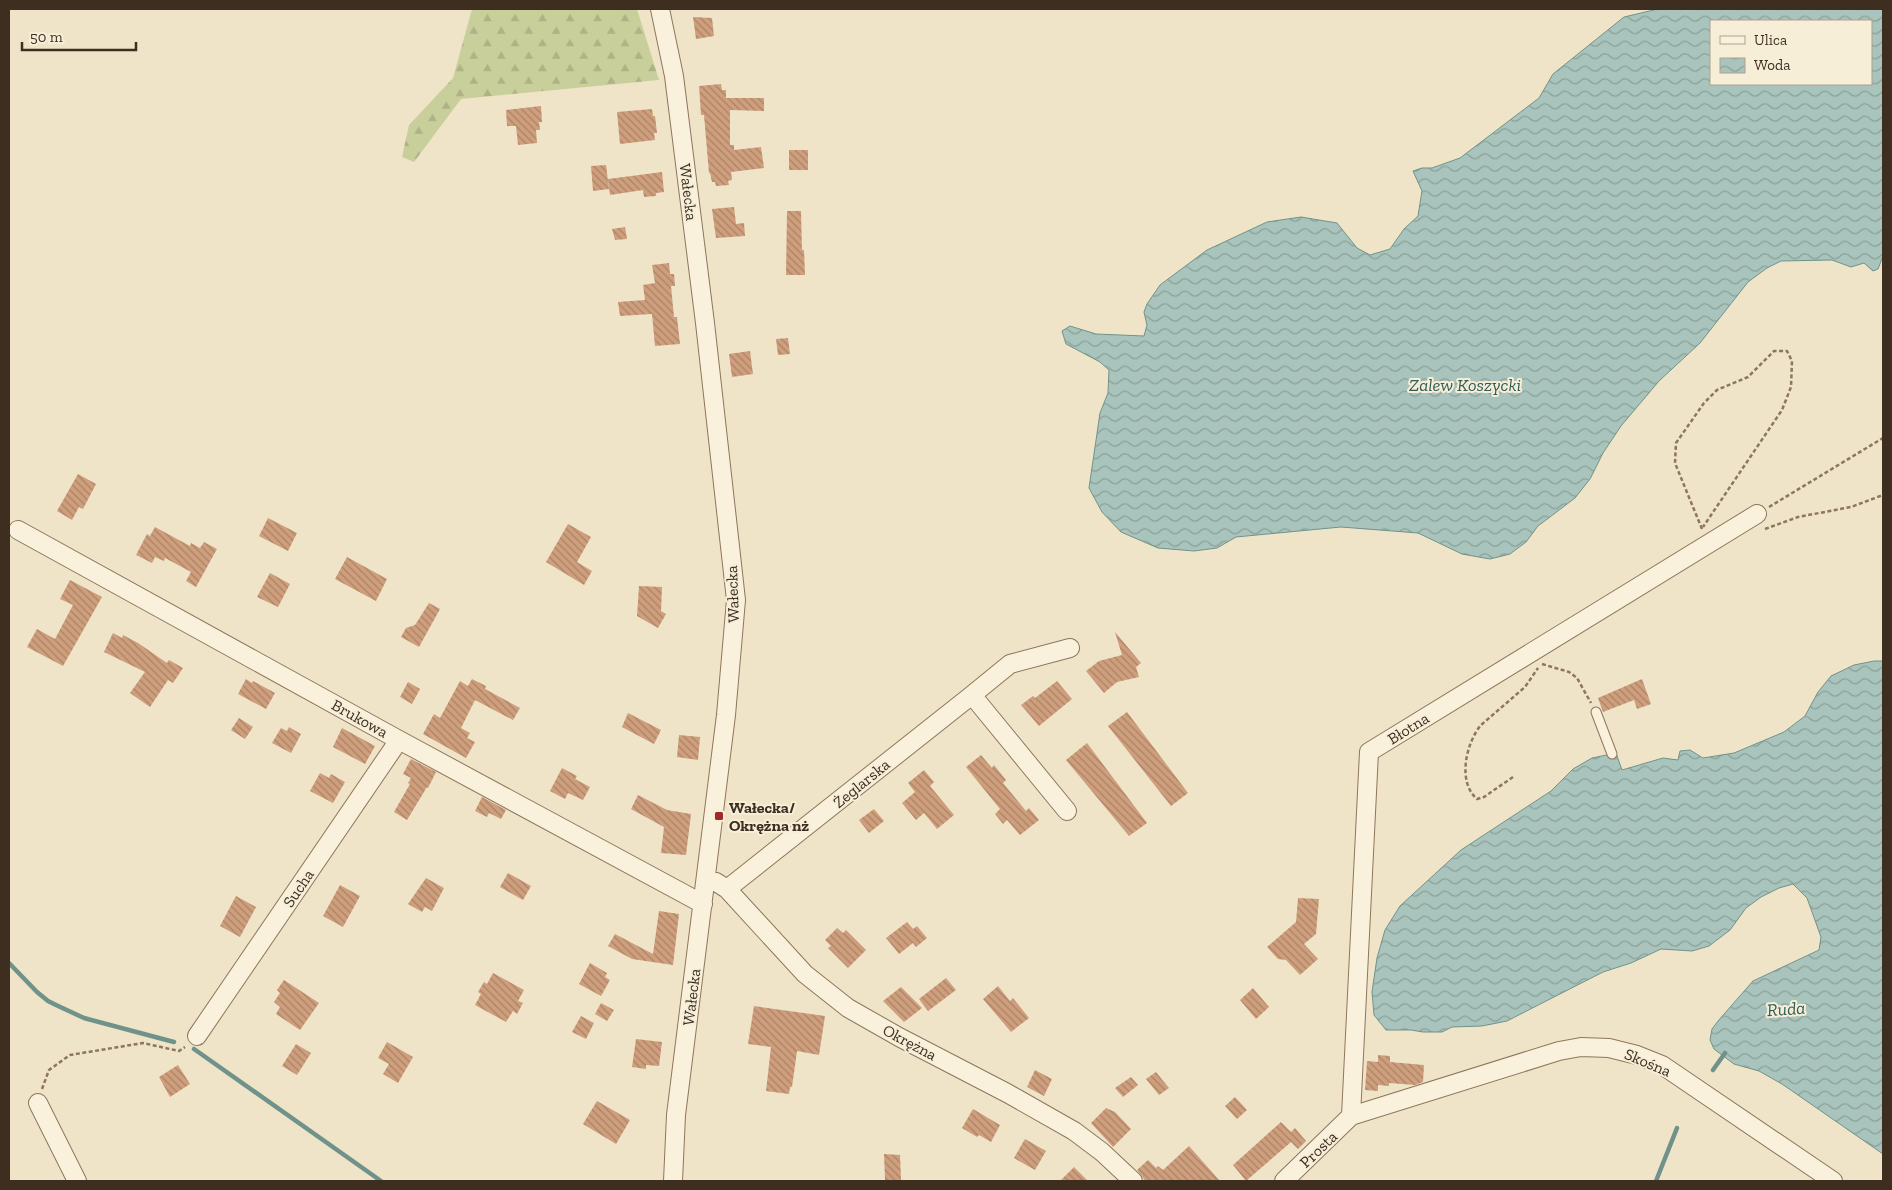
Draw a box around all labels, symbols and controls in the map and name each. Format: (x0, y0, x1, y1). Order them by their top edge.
scale bar (22, 20, 136, 52)
legend (1710, 20, 1872, 85)
text: 50 m (30, 28, 63, 46)
text: Ulica (1754, 31, 1787, 49)
text: Woda (1754, 56, 1791, 74)
street label: Wałecka (676, 162, 701, 222)
water label: Zalew Koszycki (1409, 374, 1521, 396)
street label: Wałecka (722, 565, 743, 623)
street label: Brukowa (328, 695, 391, 742)
street label: Błotna (1384, 708, 1433, 748)
street label: Żeglarska (829, 755, 894, 812)
place label: Wałecka/ Okrężna nż (729, 798, 810, 835)
marker: Wałecka/ Okrężna nż (713, 810, 725, 822)
street label: Sucha (279, 866, 318, 911)
street label: Wałecka (679, 967, 704, 1027)
water label: Ruda (1766, 997, 1806, 1021)
street label: Okrężna (880, 1020, 940, 1065)
street label: Skośna (1622, 1044, 1674, 1081)
street label: Prosta (1296, 1127, 1341, 1172)

